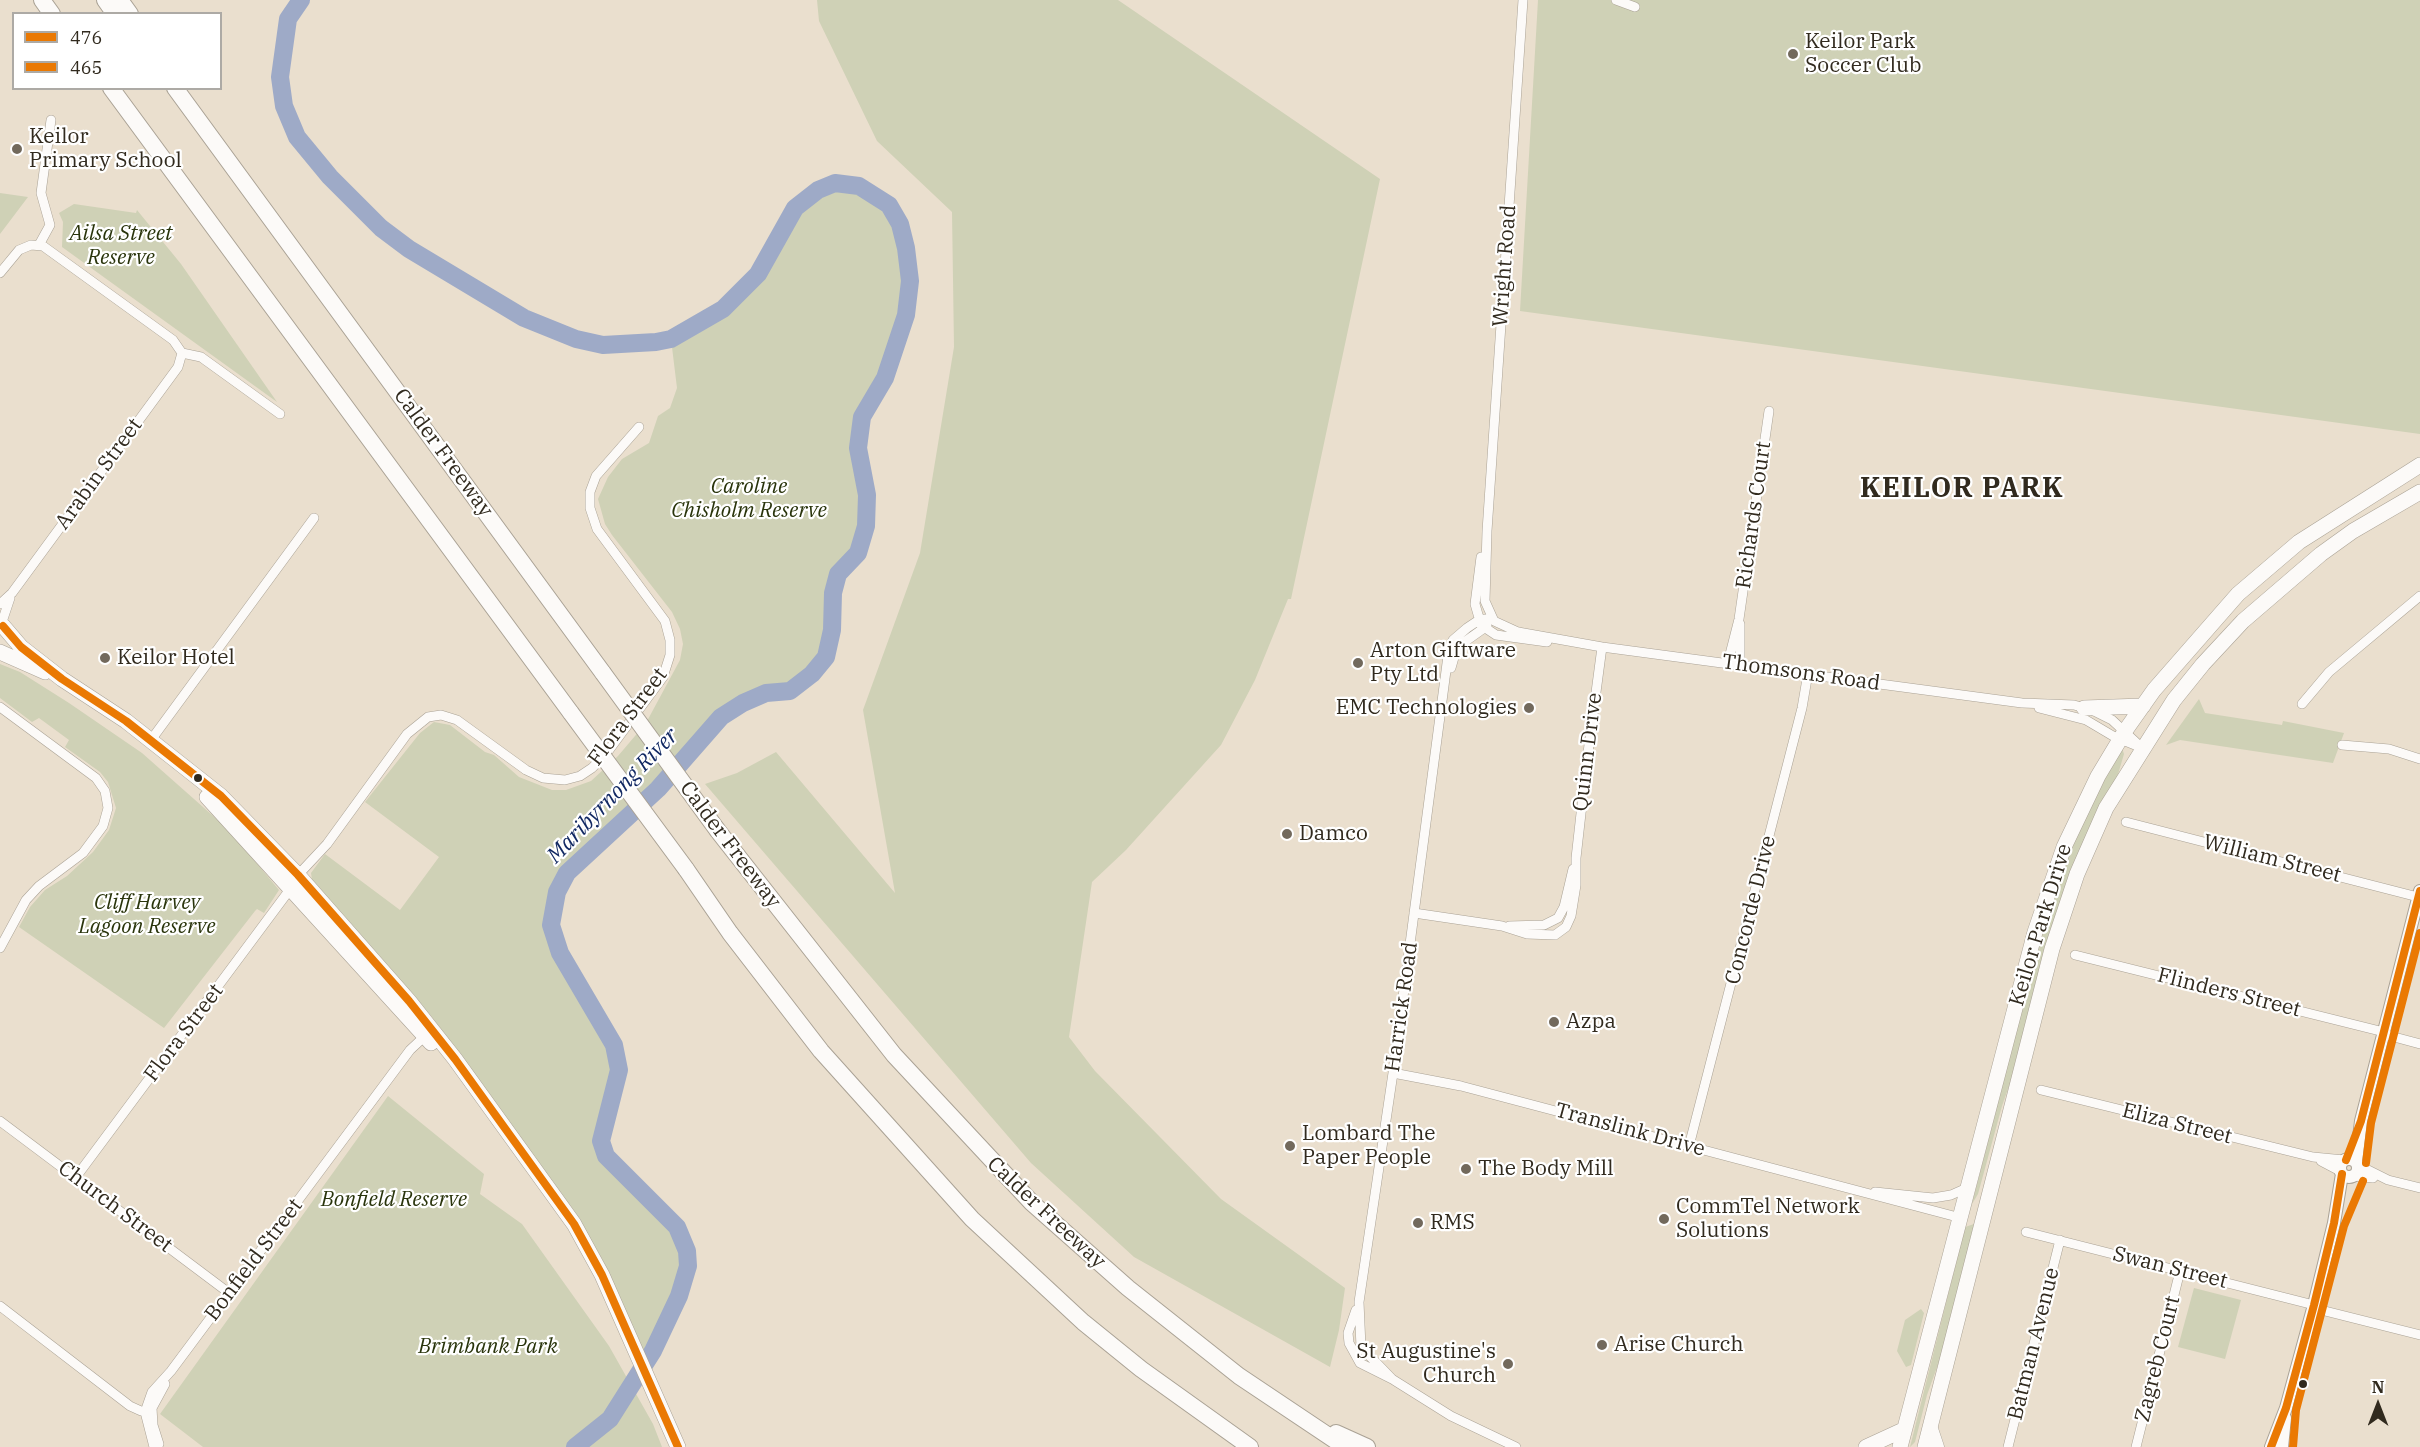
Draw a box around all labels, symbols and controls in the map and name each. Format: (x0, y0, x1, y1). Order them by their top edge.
legend (12, 12, 222, 90)
text: 476 (70, 26, 102, 49)
place label: Keilor Park Soccer Club (1805, 29, 1922, 79)
marker: Keilor Park Soccer Club (1786, 47, 1800, 61)
text: 465 (70, 56, 102, 79)
place label: Keilor Primary School (29, 124, 182, 174)
marker: Keilor Primary School (10, 142, 24, 156)
street label: Wright Road (1488, 204, 1522, 328)
park label: Ailsa Street Reserve (69, 221, 173, 271)
street label: Calder Freeway (388, 384, 498, 522)
street label: Arabin Street (50, 413, 148, 535)
street label: Richards Court (1731, 440, 1777, 590)
district label: KEILOR PARK (1860, 473, 2064, 505)
park label: Caroline Chisholm Reserve (671, 474, 827, 524)
place label: Arton Giftware Pty Ltd (1370, 638, 1516, 688)
place label: Keilor Hotel (117, 645, 235, 671)
street label: Thomsons Road (1720, 649, 1882, 697)
marker: Keilor Hotel (98, 651, 112, 665)
marker: Arton Giftware Pty Ltd (1351, 656, 1365, 670)
street label: Flora Street (583, 663, 673, 771)
street label: Quinn Drive (1568, 691, 1608, 813)
place label: EMC Technologies (1336, 695, 1517, 721)
marker: EMC Technologies (1522, 701, 1536, 715)
water label: Maribyrnong River (542, 723, 684, 869)
unlabelled marker (192, 772, 204, 784)
street label: Calder Freeway (674, 777, 786, 913)
place label: Damco (1299, 821, 1368, 847)
marker: Damco (1280, 827, 1294, 841)
street label: William Street (2200, 830, 2344, 888)
street label: Concorde Drive (1720, 833, 1782, 987)
street label: Keilor Park Drive (2004, 841, 2078, 1009)
park label: Cliff Harvey Lagoon Reserve (78, 890, 216, 940)
street label: Harrick Road (1380, 940, 1424, 1074)
street label: Flinders Street (2155, 963, 2303, 1023)
street label: Flora Street (139, 979, 229, 1087)
place label: Azpa (1566, 1009, 1616, 1035)
marker: Azpa (1547, 1015, 1561, 1029)
street label: Translink Drive (1552, 1098, 1708, 1162)
street label: Eliza Street (2119, 1098, 2235, 1150)
place label: Lombard The Paper People (1302, 1121, 1436, 1171)
marker: Lombard The Paper People (1283, 1139, 1297, 1153)
street label: Calder Freeway (982, 1152, 1110, 1274)
street label: Church Street (53, 1156, 177, 1258)
place label: The Body Mill (1478, 1156, 1613, 1182)
marker: The Body Mill (1459, 1162, 1473, 1176)
park label: Bonfield Reserve (321, 1187, 467, 1213)
street label: Bonfield Street (200, 1194, 308, 1326)
place label: CommTel Network Solutions (1676, 1194, 1860, 1244)
place label: RMS (1430, 1210, 1475, 1236)
marker: CommTel Network Solutions (1657, 1212, 1671, 1226)
marker: RMS (1411, 1216, 1425, 1230)
street label: Swan Street (2110, 1242, 2230, 1294)
street label: Batman Avenue (2003, 1265, 2065, 1423)
street label: Zagreb Court (2130, 1293, 2186, 1425)
place label: Arise Church (1614, 1332, 1744, 1358)
park label: Brimbank Park (418, 1334, 558, 1360)
marker: Arise Church (1595, 1338, 1609, 1352)
place label: St Augustine's Church (1356, 1339, 1496, 1389)
marker: St Augustine's Church (1501, 1357, 1515, 1371)
north arrow (2348, 1375, 2408, 1435)
text: N (2372, 1377, 2384, 1397)
unlabelled marker (2297, 1378, 2309, 1390)

